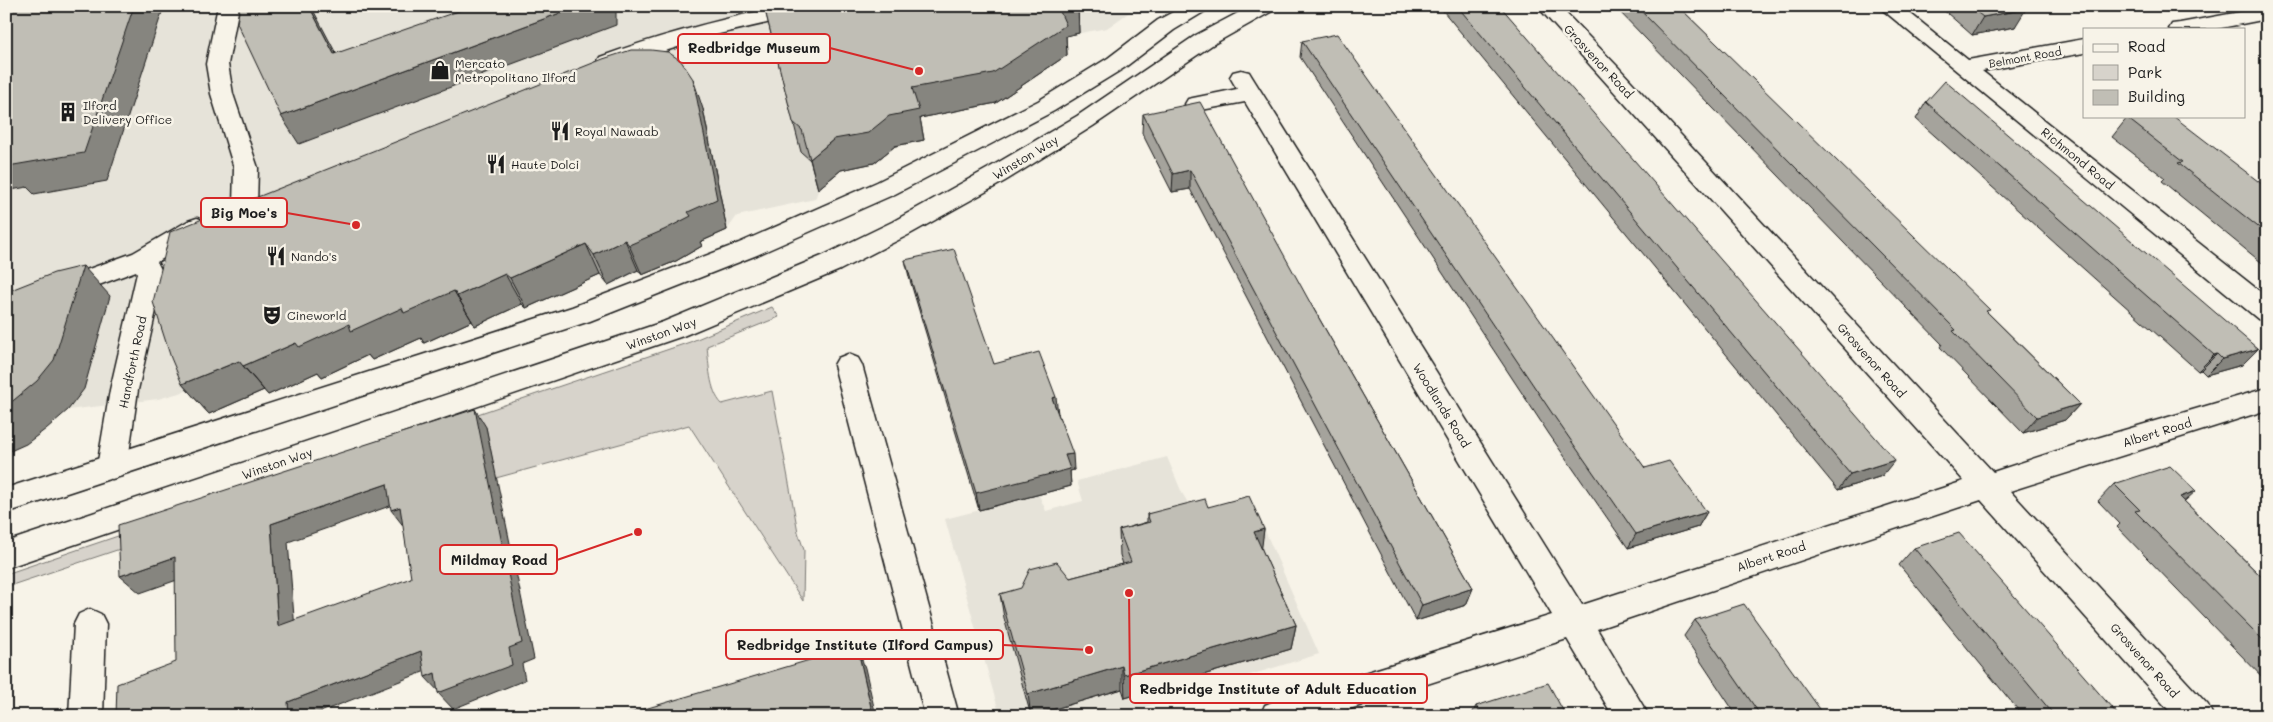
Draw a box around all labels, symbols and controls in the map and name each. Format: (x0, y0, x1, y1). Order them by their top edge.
street label: Grosvenor Road (1561, 21, 1638, 102)
legend (2083, 28, 2246, 118)
callout: Redbridge Museum (678, 34, 830, 63)
text: Road (2128, 36, 2165, 56)
text: Redbridge Museum (688, 38, 820, 57)
street label: Belmont Road (1987, 43, 2063, 71)
place label: Mercato Metropolitano Ilford (455, 55, 576, 85)
shop icon: Mercato Metropolitano Ilford (429, 59, 451, 81)
text: Park (2128, 62, 2162, 82)
text: Building (2128, 86, 2185, 106)
place label: Ilford Delivery Office (83, 97, 172, 127)
building icon: Ilford Delivery Office (57, 101, 79, 123)
restaurant icon: Royal Nawaab (549, 120, 571, 142)
place label: Royal Nawaab (575, 123, 659, 139)
street label: Richmond Road (2038, 124, 2118, 193)
street label: Winston Way (989, 131, 1061, 183)
restaurant icon: Haute Dolci (485, 153, 507, 175)
place label: Haute Dolci (511, 156, 579, 172)
callout: Big Moe's (201, 198, 287, 227)
text: Big Moe's (211, 203, 277, 222)
restaurant icon: Nando's (265, 245, 287, 267)
place label: Nando's (291, 248, 337, 264)
theatre icon: Cineworld (261, 304, 283, 326)
place label: Cineworld (287, 307, 347, 323)
street label: Winston Way (624, 313, 698, 353)
street label: Handforth Road (114, 314, 150, 410)
street label: Grosvenor Road (1834, 319, 1910, 401)
street label: Woodlands Road (1410, 360, 1475, 451)
street label: Albert Road (2121, 414, 2194, 450)
street label: Winston Way (239, 443, 315, 483)
street label: Albert Road (1735, 537, 1808, 575)
callout: Mildmay Road (440, 545, 557, 574)
text: Mildmay Road (451, 550, 547, 569)
street label: Grosvenor Road (2107, 619, 2183, 701)
callout: Redbridge Institute (Ilford Campus) (726, 630, 1003, 659)
text: Redbridge Institute (Ilford Campus) (737, 635, 993, 654)
callout: Redbridge Institute of Adult Education (1130, 674, 1427, 703)
text: Redbridge Institute of Adult Education (1140, 679, 1416, 698)

